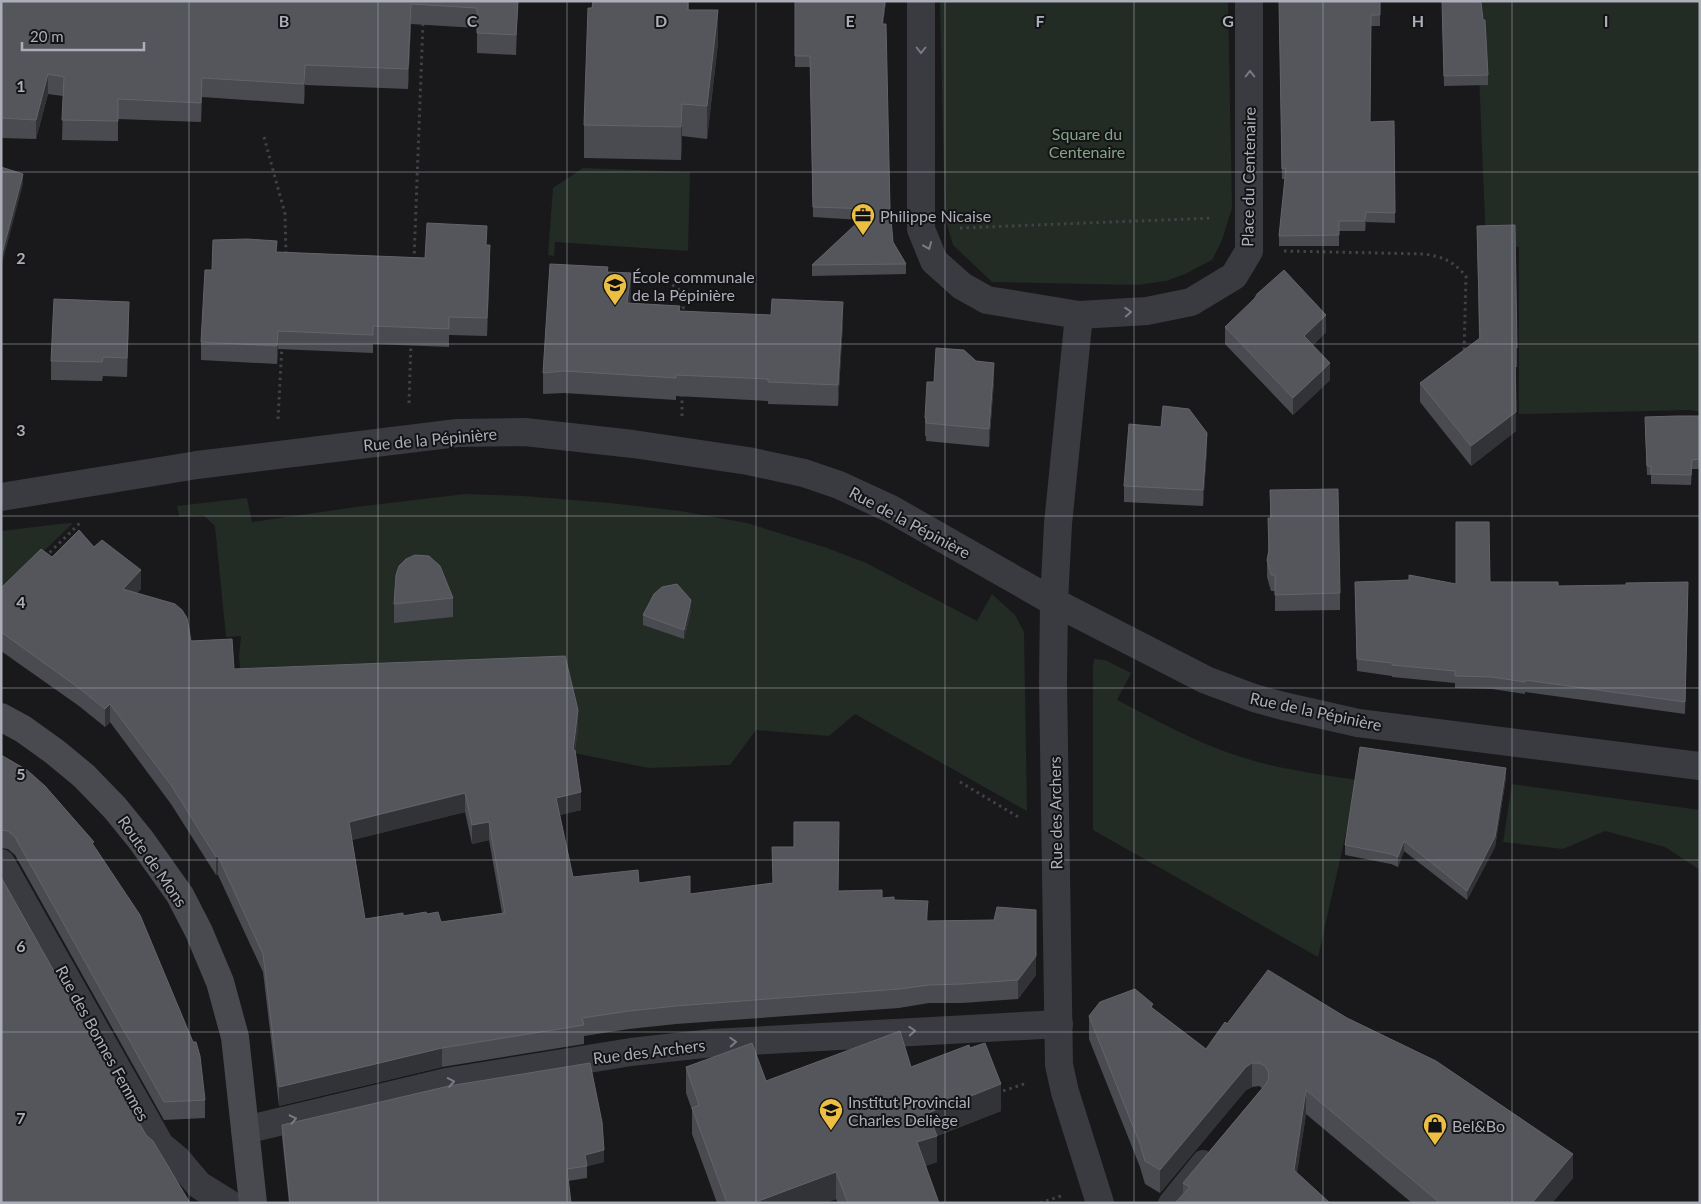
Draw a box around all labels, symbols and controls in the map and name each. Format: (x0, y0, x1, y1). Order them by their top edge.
text: B (279, 11, 289, 30)
text: C (467, 11, 478, 30)
text: D (655, 11, 667, 30)
text: E (845, 11, 855, 30)
text: F (1035, 11, 1045, 30)
text: G (1222, 11, 1234, 30)
text: H (1412, 11, 1424, 30)
text: I (1604, 11, 1608, 30)
scale bar (22, 20, 145, 52)
text: 20 m (30, 27, 64, 45)
one-way arrow (916, 46, 926, 54)
one-way arrow (1245, 70, 1255, 78)
text: 1 (16, 76, 26, 95)
street label: Place du Centenaire (1237, 107, 1259, 247)
park label: Square du Centenaire (1049, 124, 1125, 161)
office icon: Philippe Nicaise (850, 202, 876, 236)
place label: Philippe Nicaise (880, 206, 991, 225)
one-way arrow (922, 241, 933, 250)
text: 2 (16, 248, 26, 267)
place label: École communale de la Pépinière (632, 267, 755, 304)
school or university icon: École communale de la Pépinière (602, 272, 628, 306)
one-way arrow (1124, 306, 1132, 317)
text: 3 (16, 420, 26, 439)
street label: Rue de la Pépinière (362, 424, 498, 454)
street label: Rue de la Pépinière (846, 482, 974, 562)
text: 4 (16, 592, 26, 611)
street label: Rue de la Pépinière (1248, 688, 1384, 734)
street label: Rue des Archers (1045, 756, 1065, 870)
text: 5 (16, 764, 26, 783)
street label: Route de Mons (115, 812, 191, 910)
text: 6 (16, 936, 26, 955)
street label: Rue des Bonnes Femmes (52, 962, 154, 1124)
one-way arrow (909, 1026, 917, 1037)
street label: Rue des Archers (592, 1035, 706, 1067)
one-way arrow (729, 1036, 737, 1047)
one-way arrow (446, 1077, 455, 1087)
place label: Institut Provincial Charles Deliège (848, 1092, 971, 1129)
school or university icon: Institut Provincial Charles Deliège (818, 1097, 844, 1131)
text: 7 (16, 1108, 26, 1127)
shop icon: Bel&Bo (1422, 1112, 1448, 1146)
one-way arrow (288, 1114, 297, 1125)
place label: Bel&Bo (1452, 1116, 1505, 1135)

